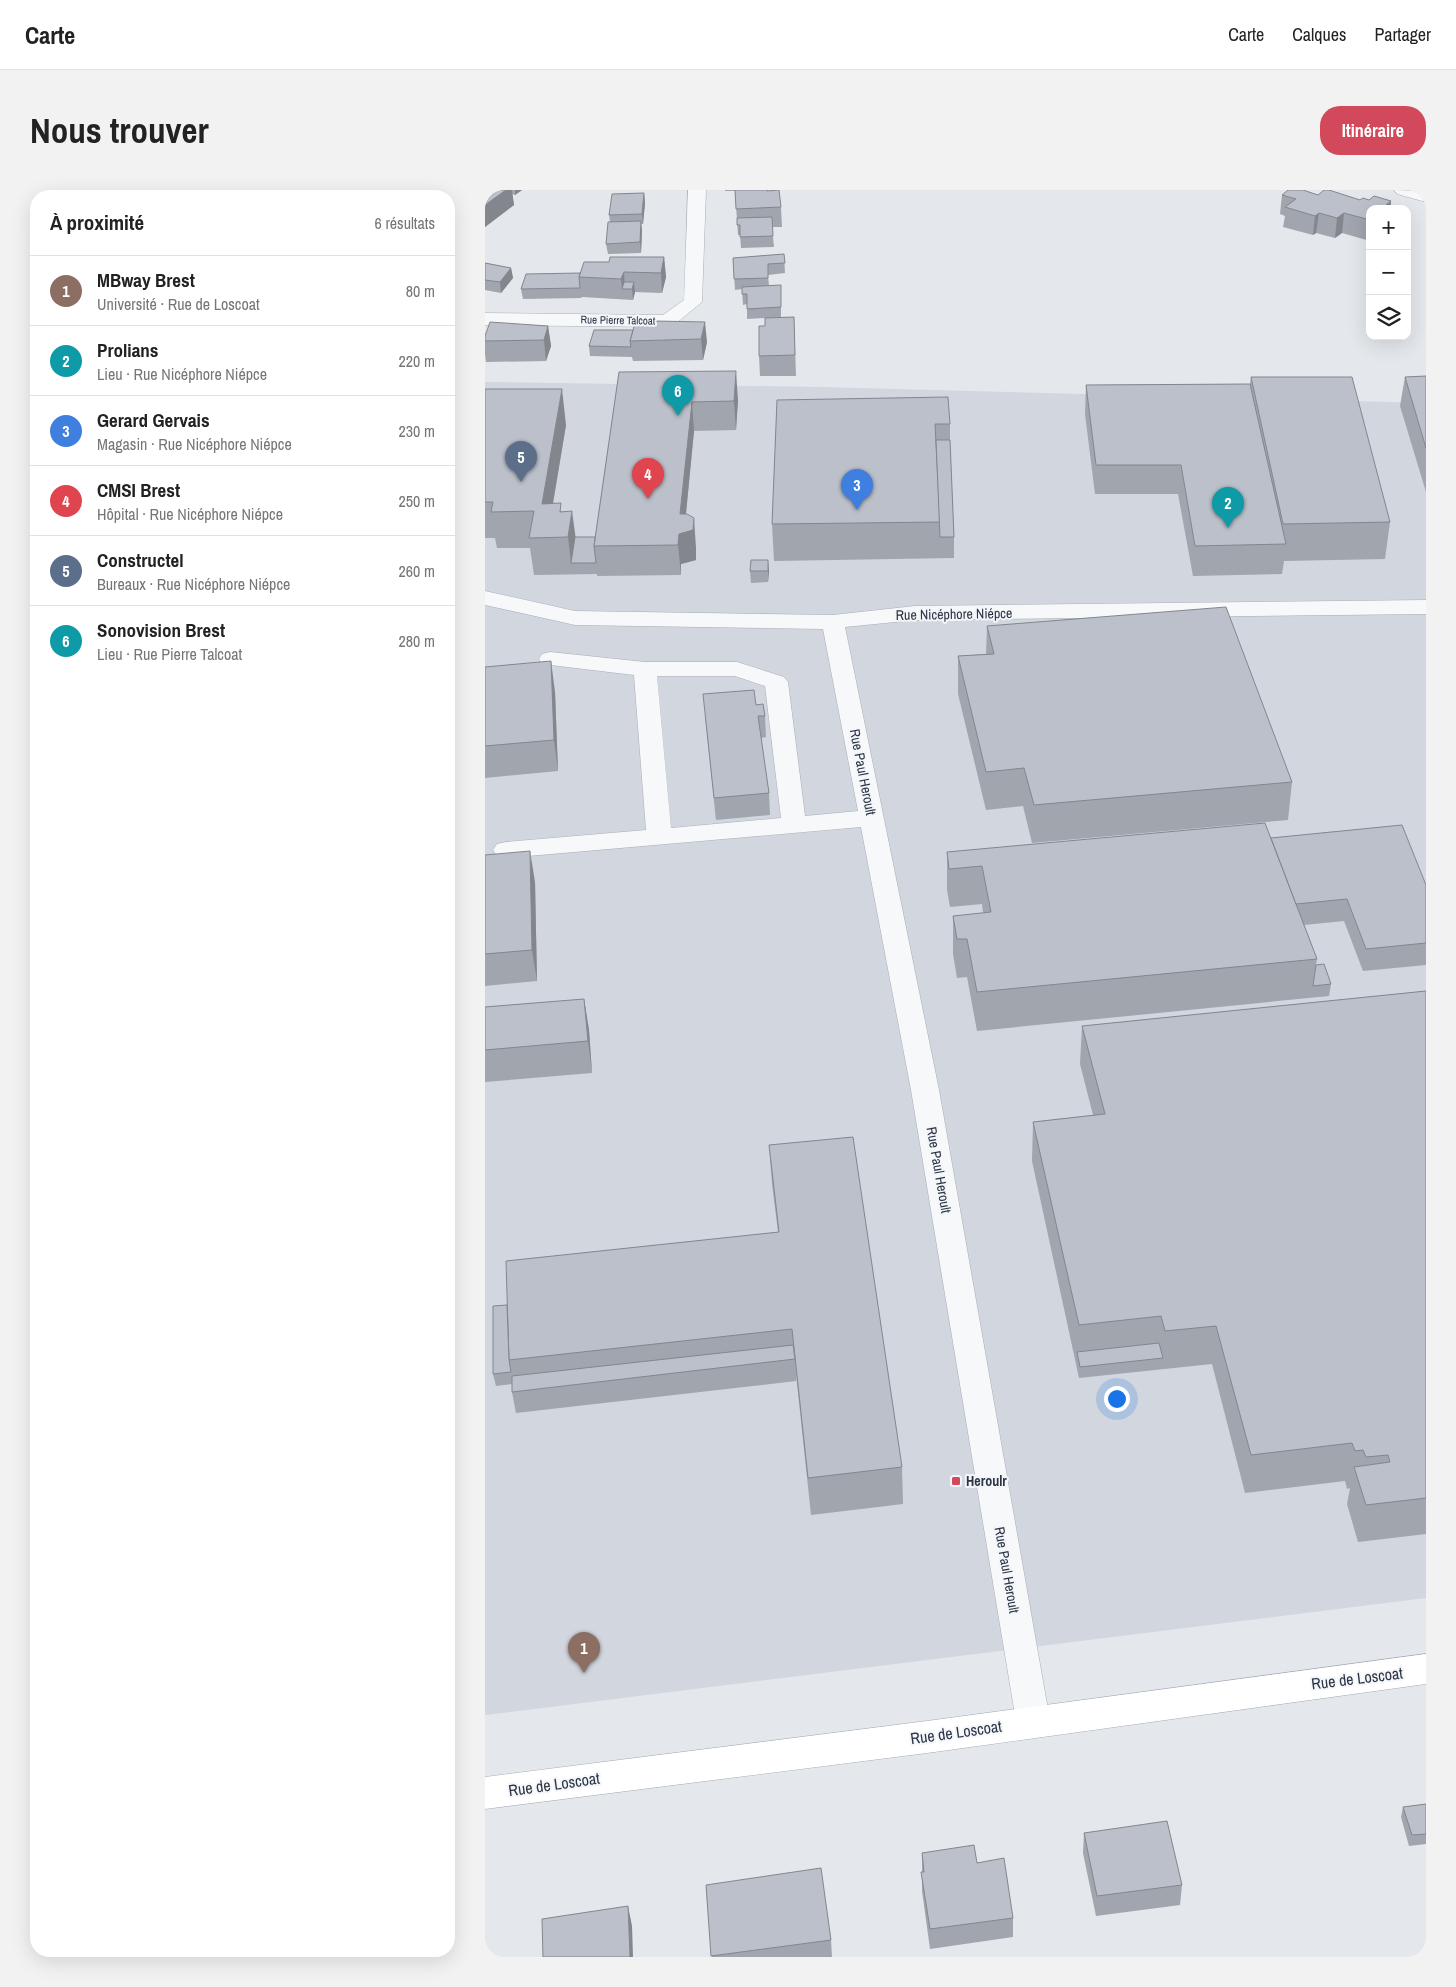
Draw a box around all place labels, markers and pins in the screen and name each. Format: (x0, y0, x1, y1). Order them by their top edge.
pin: 6 (662, 375, 694, 416)
pin: 5 (505, 441, 537, 482)
pin: 4 (632, 458, 664, 499)
pin: 3 (841, 469, 873, 510)
pin: 2 (1212, 487, 1244, 528)
place label: Heroulr (966, 1472, 1007, 1490)
marker: Heroulr (950, 1475, 962, 1487)
pin: 1 (568, 1632, 600, 1673)

